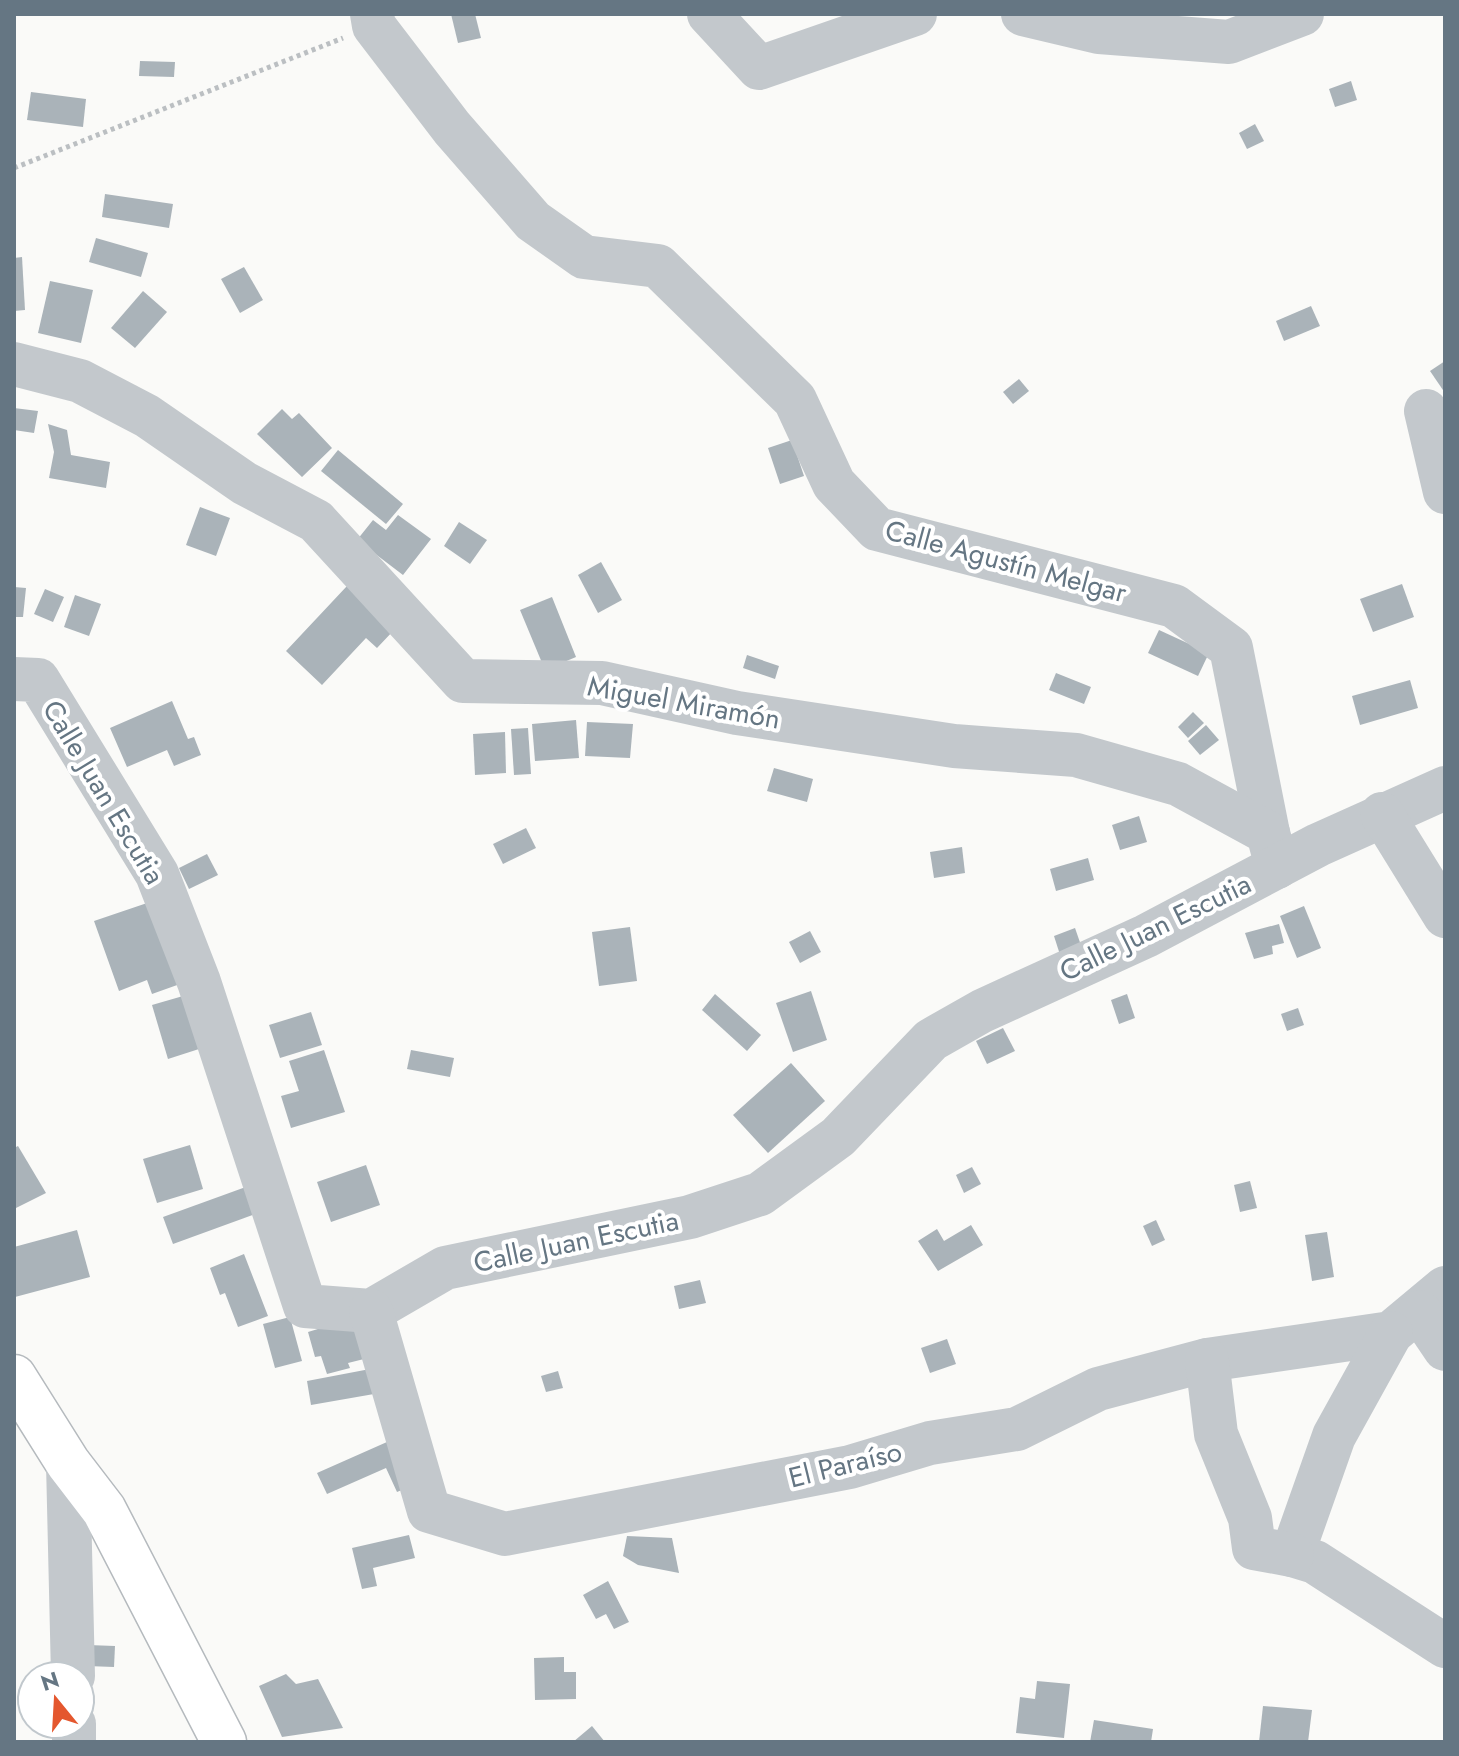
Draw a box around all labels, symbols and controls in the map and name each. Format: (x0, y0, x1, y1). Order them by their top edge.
street label: Calle Agustín Melgar (881, 510, 1132, 614)
street label: Miguel Miramón (584, 665, 783, 740)
street label: Calle Juan Escutia (32, 692, 175, 892)
street label: Calle Juan Escutia (1052, 863, 1258, 992)
street label: Calle Juan Escutia (470, 1200, 682, 1283)
street label: El Paraíso (784, 1431, 906, 1498)
north arrow (16, 1660, 96, 1740)
text: N (37, 1663, 63, 1699)

